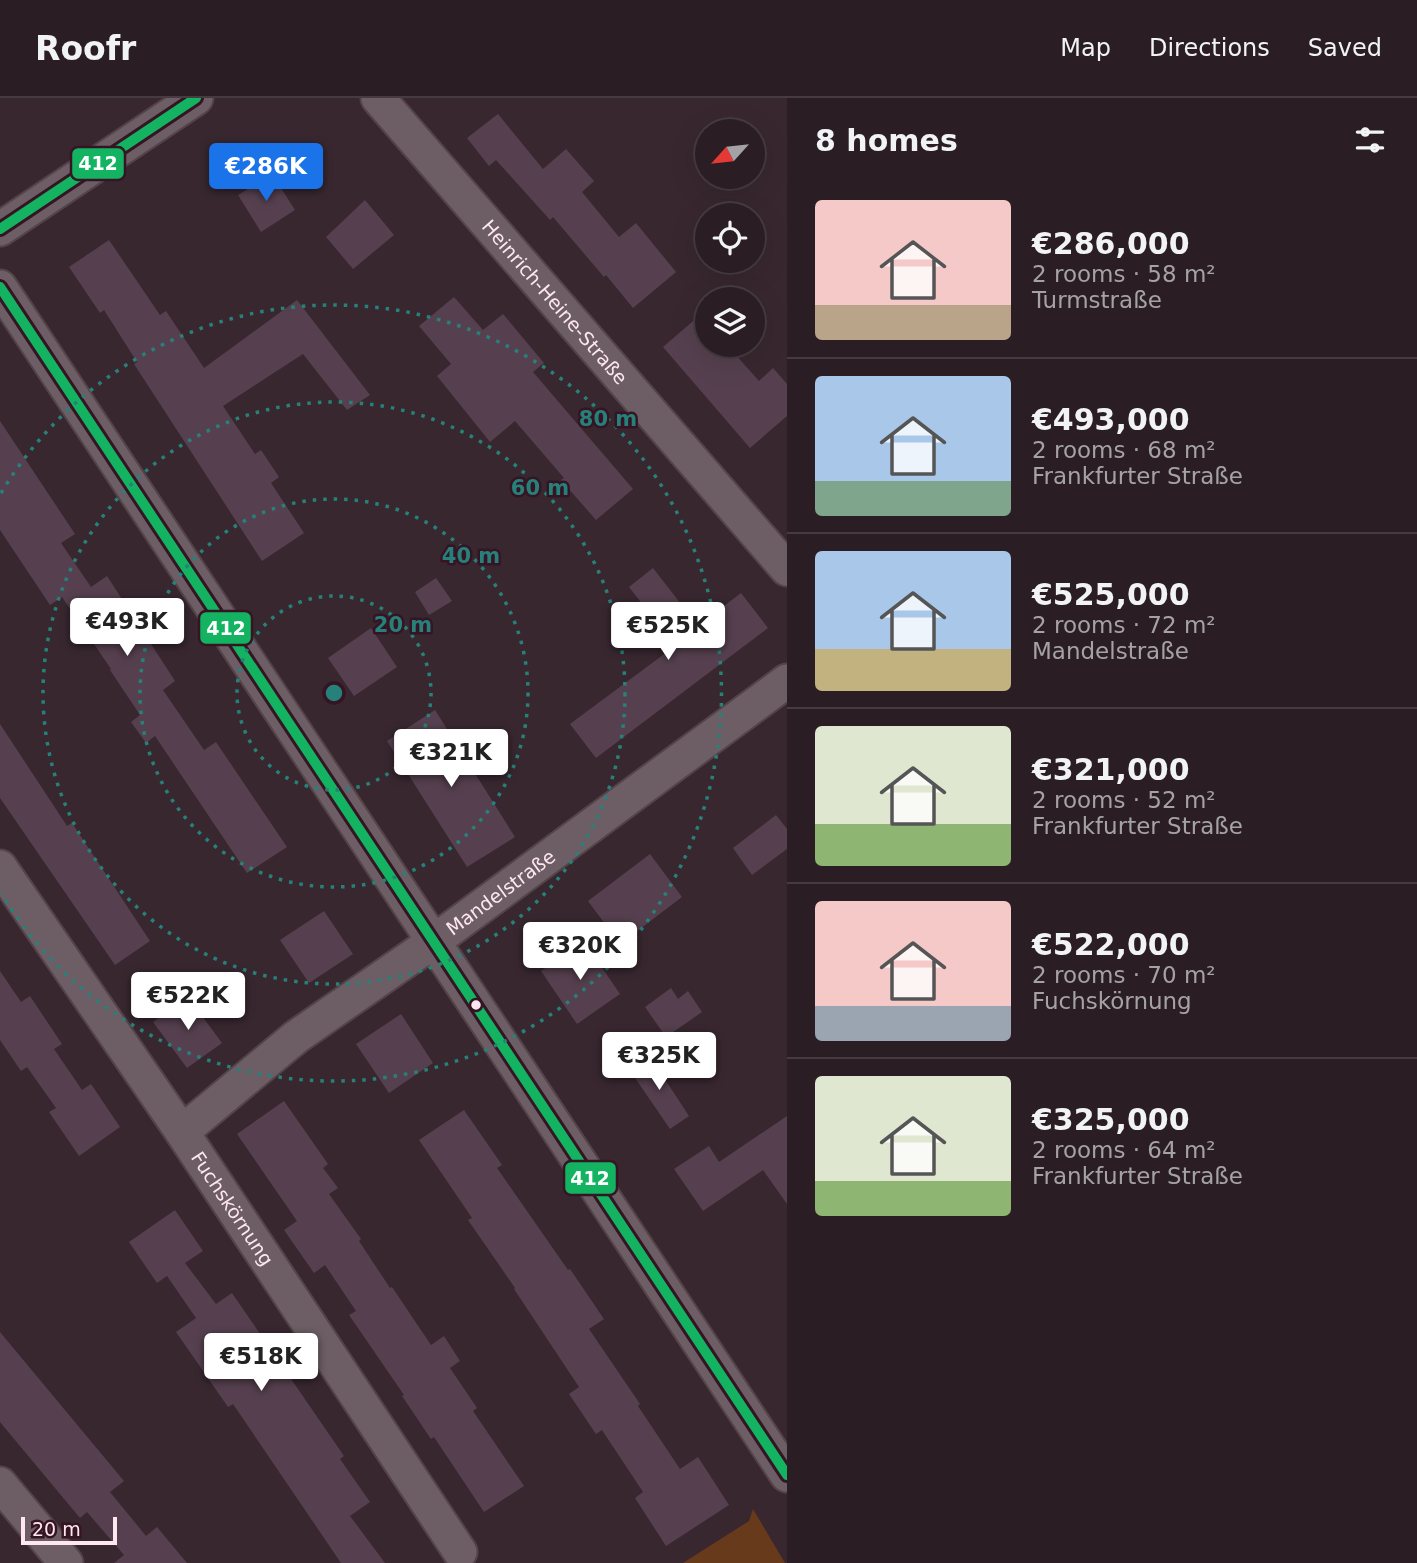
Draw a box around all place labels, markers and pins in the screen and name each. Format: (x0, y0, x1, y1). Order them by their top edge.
pin: €286K (217, 144, 315, 203)
pin: €493K (78, 598, 176, 658)
pin: €525K (619, 602, 717, 662)
centre of rings (322, 681, 346, 705)
pin: €321K (402, 730, 500, 789)
pin: €320K (531, 922, 629, 982)
pin: €522K (139, 972, 237, 1032)
unlabelled marker (469, 998, 483, 1012)
pin: €325K (610, 1032, 708, 1092)
pin: €518K (212, 1334, 310, 1393)

